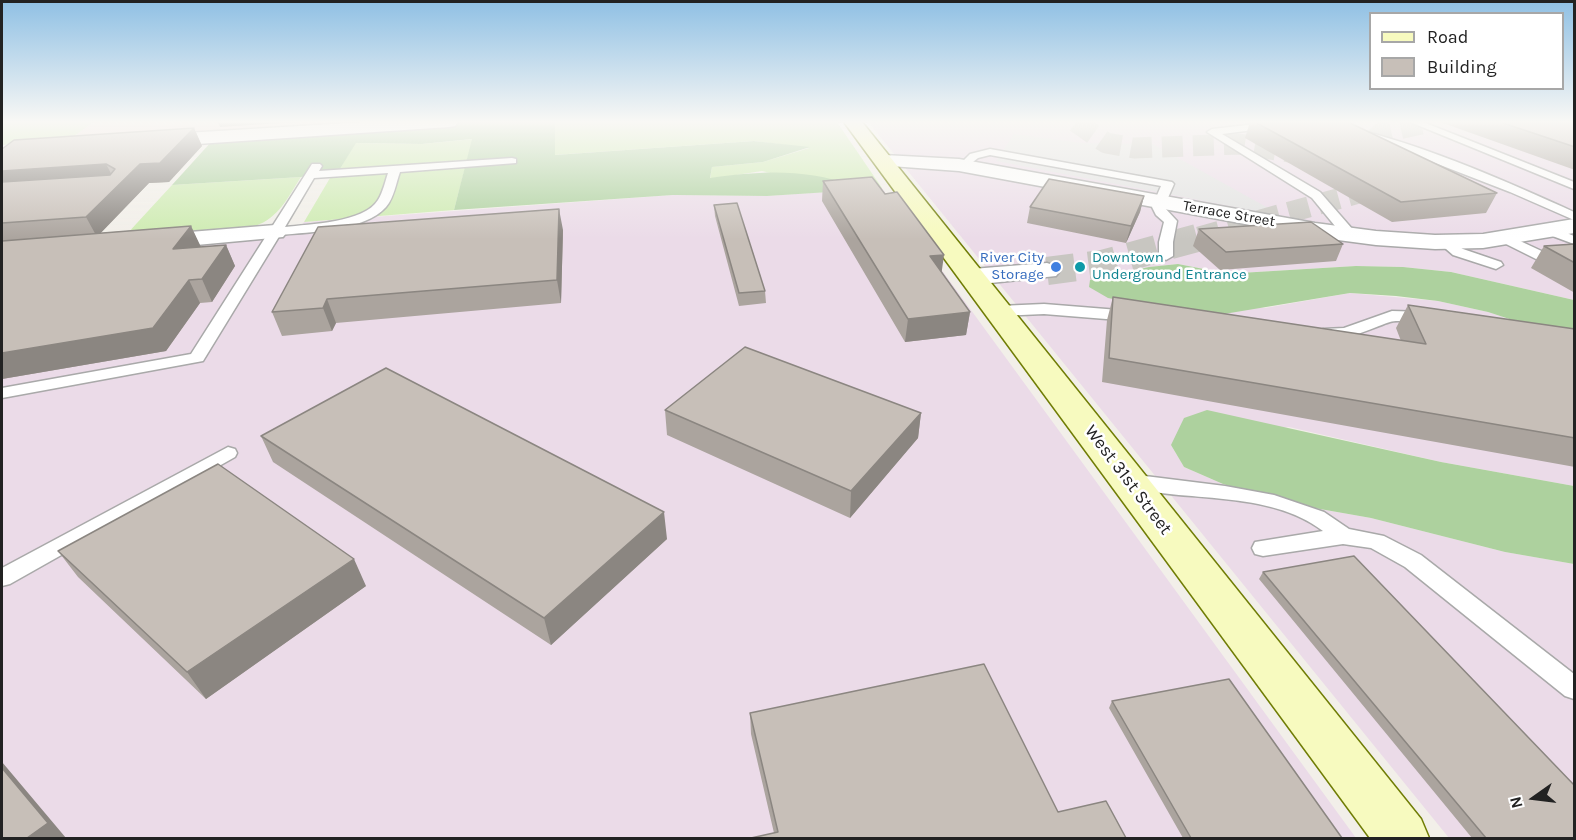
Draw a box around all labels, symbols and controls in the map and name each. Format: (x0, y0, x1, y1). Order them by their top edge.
legend (1369, 12, 1564, 90)
text: Road (1427, 26, 1468, 48)
text: Building (1427, 56, 1497, 78)
street label: Terrace Street (1181, 197, 1277, 231)
place label: River City Storage (980, 249, 1044, 284)
place label: Downtown Underground Entrance (1092, 249, 1247, 284)
marker: River City Storage (1049, 260, 1063, 274)
marker: Downtown Underground Entrance (1073, 260, 1087, 274)
street label: West 31st Street (1080, 421, 1176, 539)
north arrow (1504, 768, 1564, 828)
text: N (1505, 795, 1527, 810)

